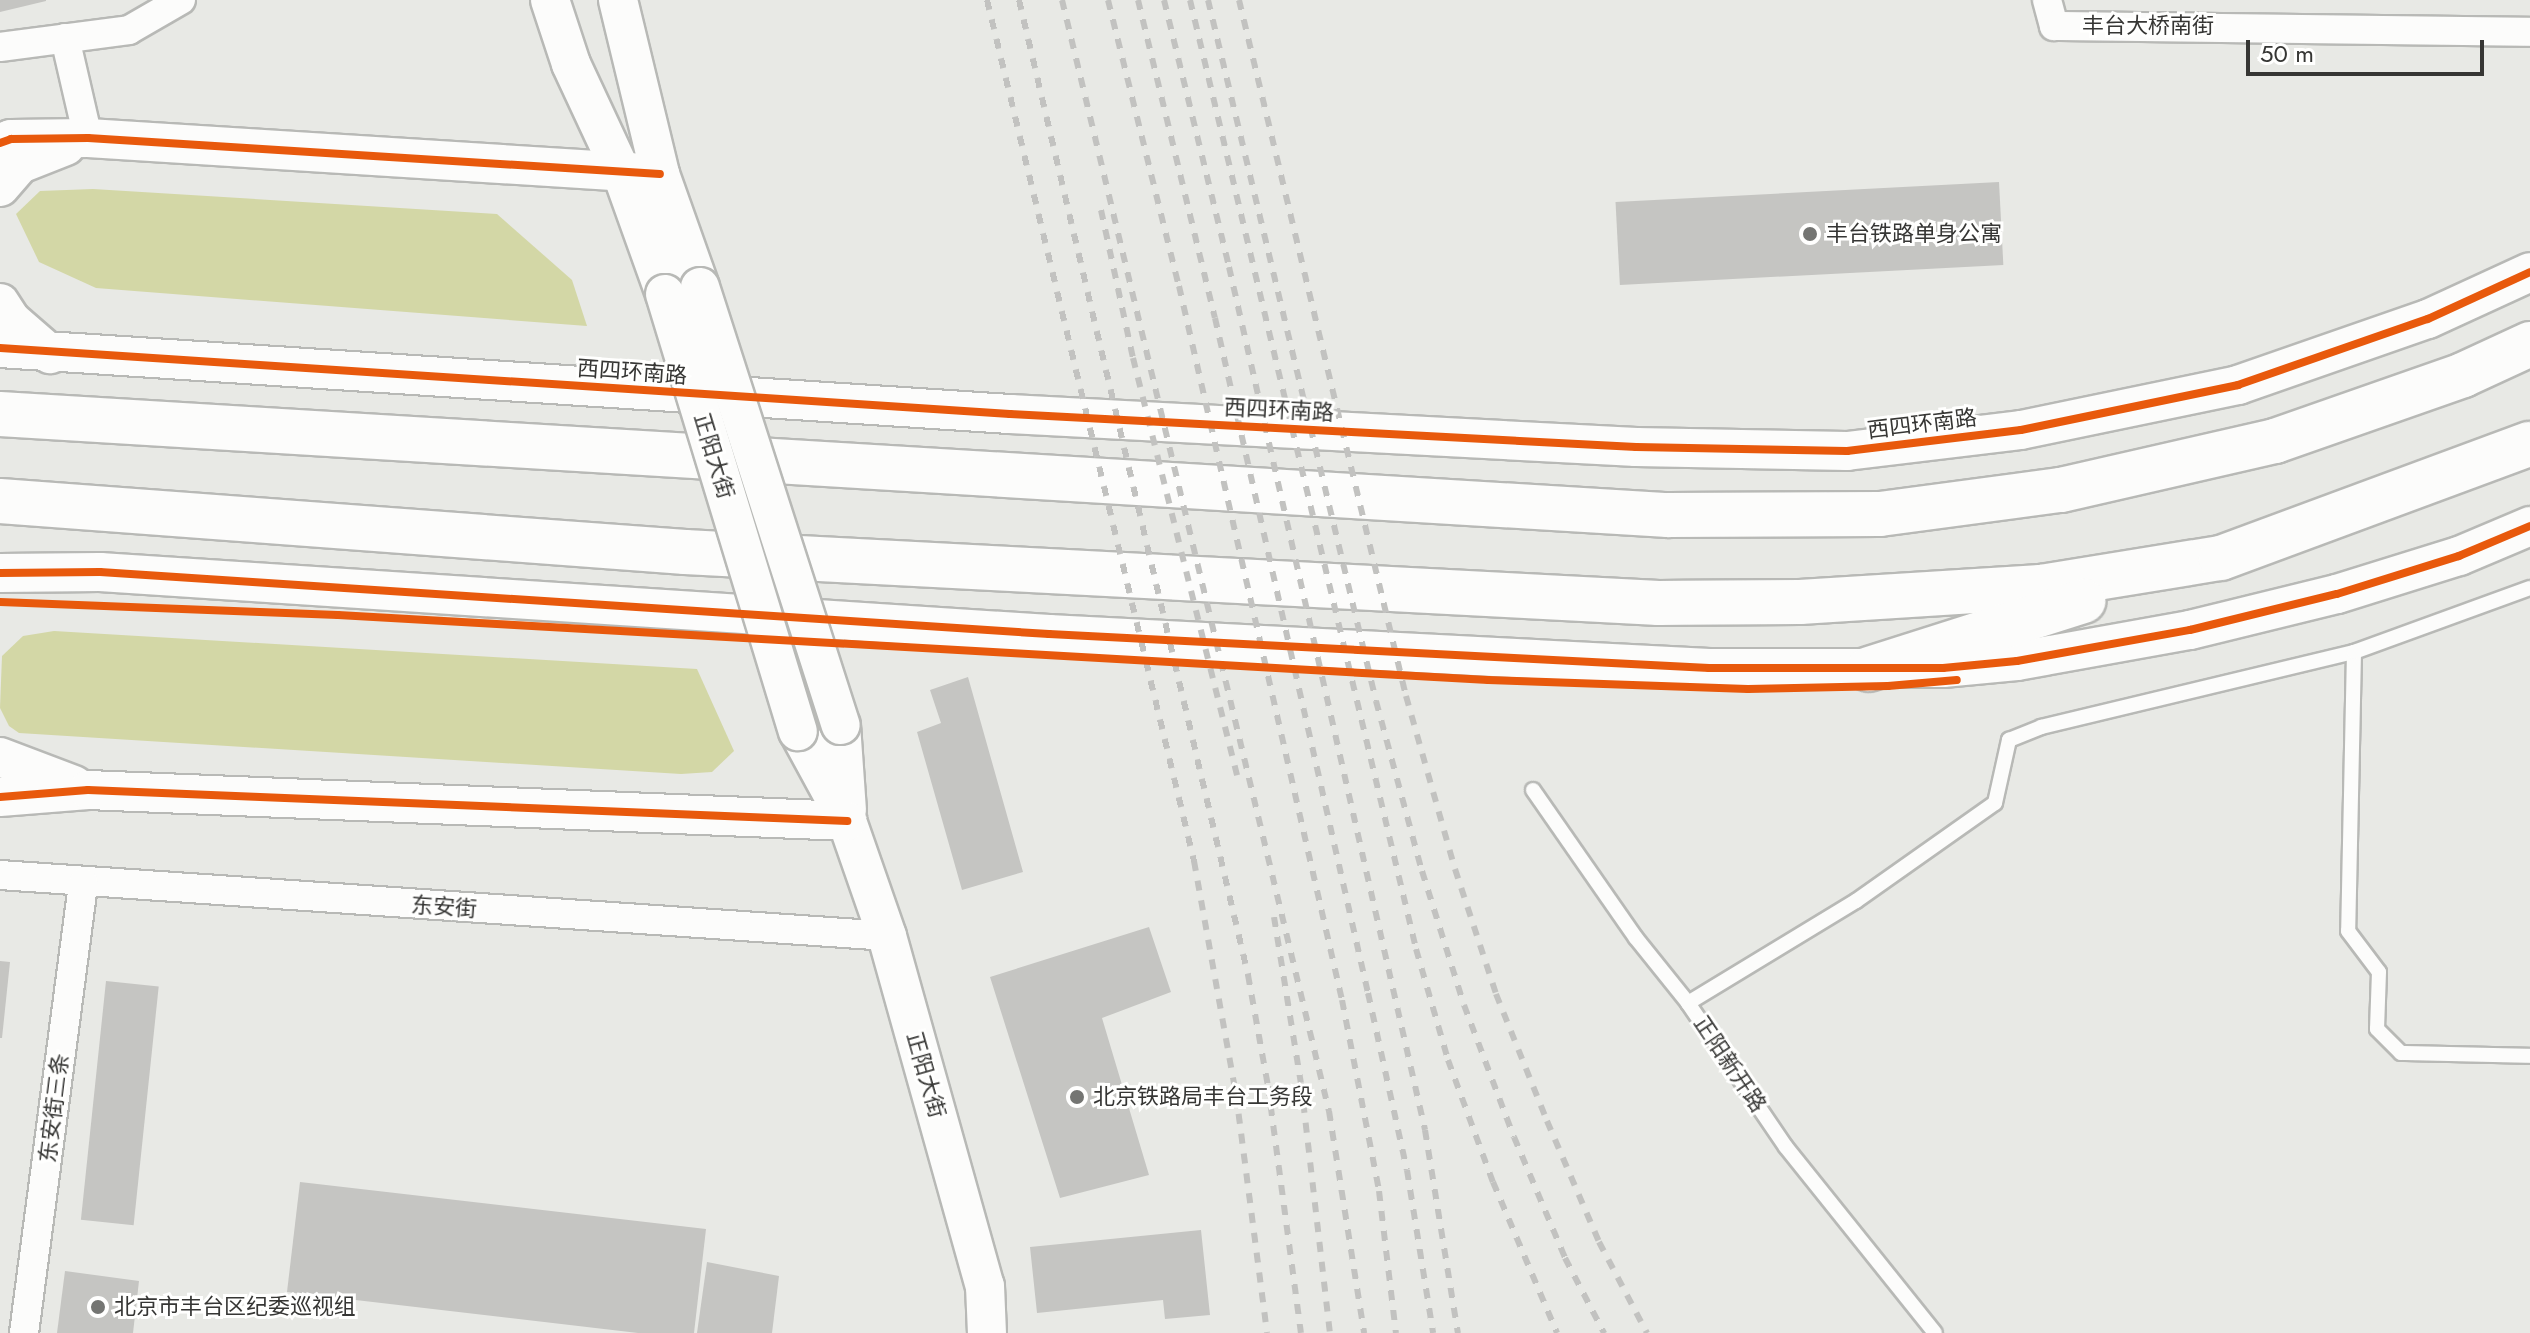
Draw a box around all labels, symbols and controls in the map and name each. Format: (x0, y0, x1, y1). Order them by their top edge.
street label: 丰台大桥南街 (2082, 13, 2214, 39)
scale bar (2250, 24, 2488, 74)
text: 50 m (2260, 36, 2314, 71)
place label: 丰台铁路单身公寓 (1826, 221, 2002, 247)
marker: 丰台铁路单身公寓 (1801, 225, 1819, 243)
street label: 西四环南路 (576, 355, 688, 389)
street label: 西四环南路 (1223, 394, 1335, 426)
street label: 西四环南路 (1866, 404, 1978, 444)
street label: 正阳大街 (689, 410, 739, 502)
street label: 东安街 (410, 892, 478, 922)
street label: 正阳新开路 (1688, 1011, 1772, 1117)
street label: 正阳大街 (901, 1029, 951, 1121)
street label: 东安街三条 (34, 1052, 74, 1164)
place label: 北京铁路局丰台工务段 (1093, 1084, 1313, 1110)
marker: 北京铁路局丰台工务段 (1068, 1088, 1086, 1106)
place label: 北京市丰台区纪委巡视组 (114, 1294, 356, 1320)
marker: 北京市丰台区纪委巡视组 (89, 1298, 107, 1316)

